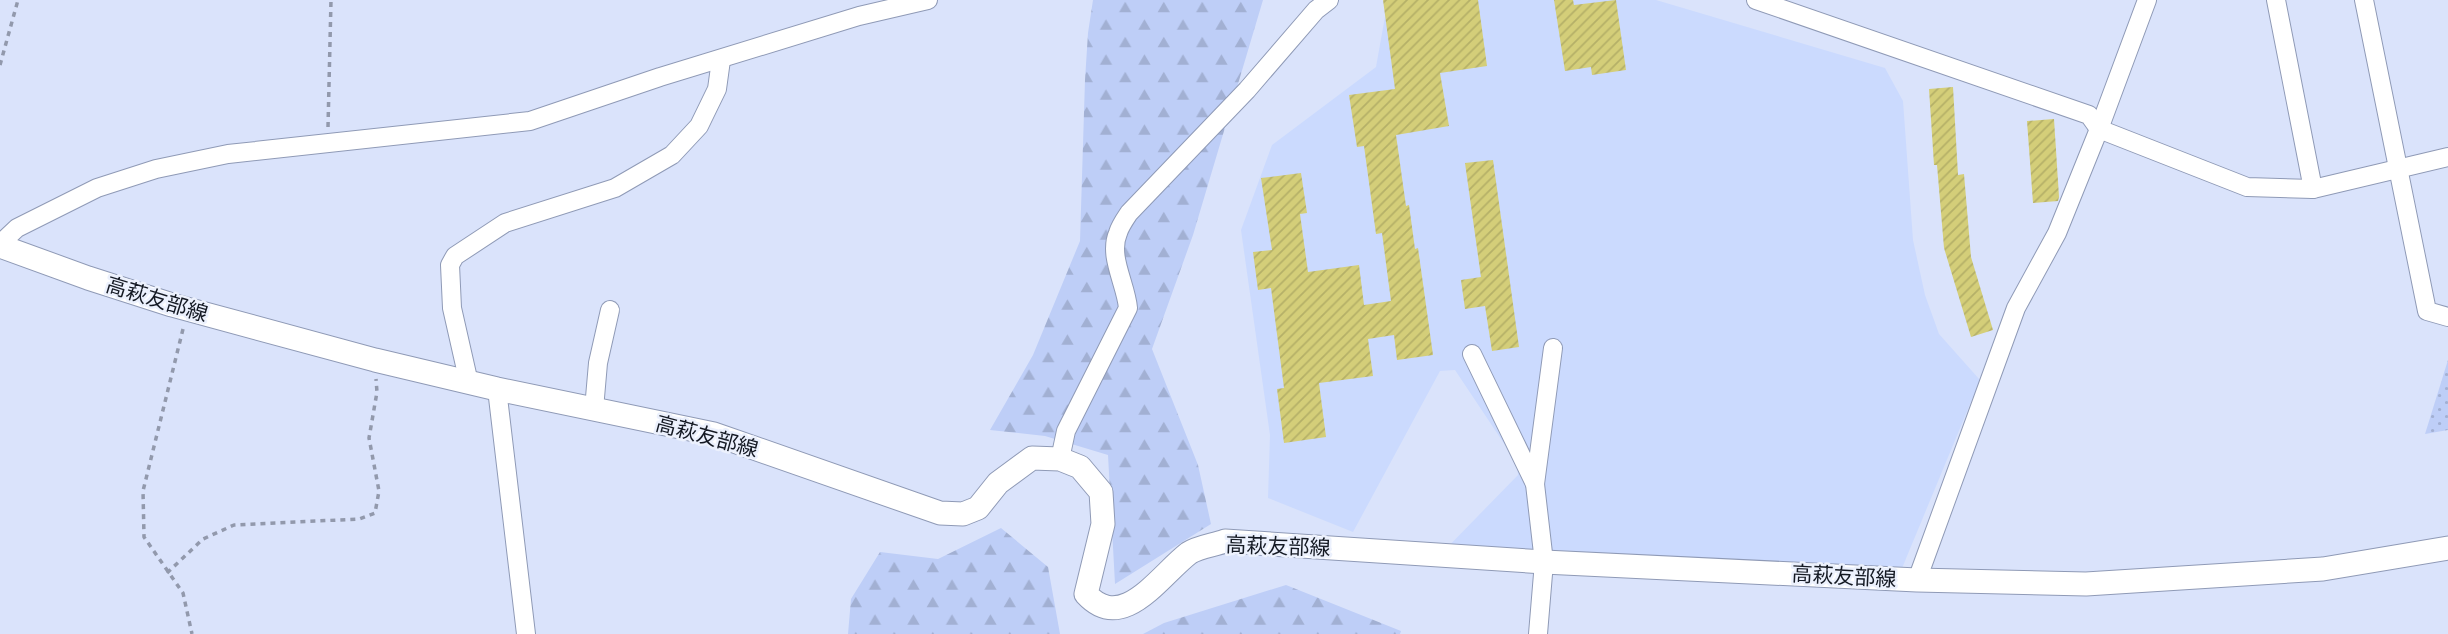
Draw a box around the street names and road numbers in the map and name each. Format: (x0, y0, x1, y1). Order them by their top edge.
street label: 高萩友部線 (103, 270, 211, 328)
street label: 高萩友部線 (653, 408, 761, 464)
street label: 高萩友部線 (1225, 530, 1331, 562)
street label: 高萩友部線 (1791, 559, 1897, 593)

